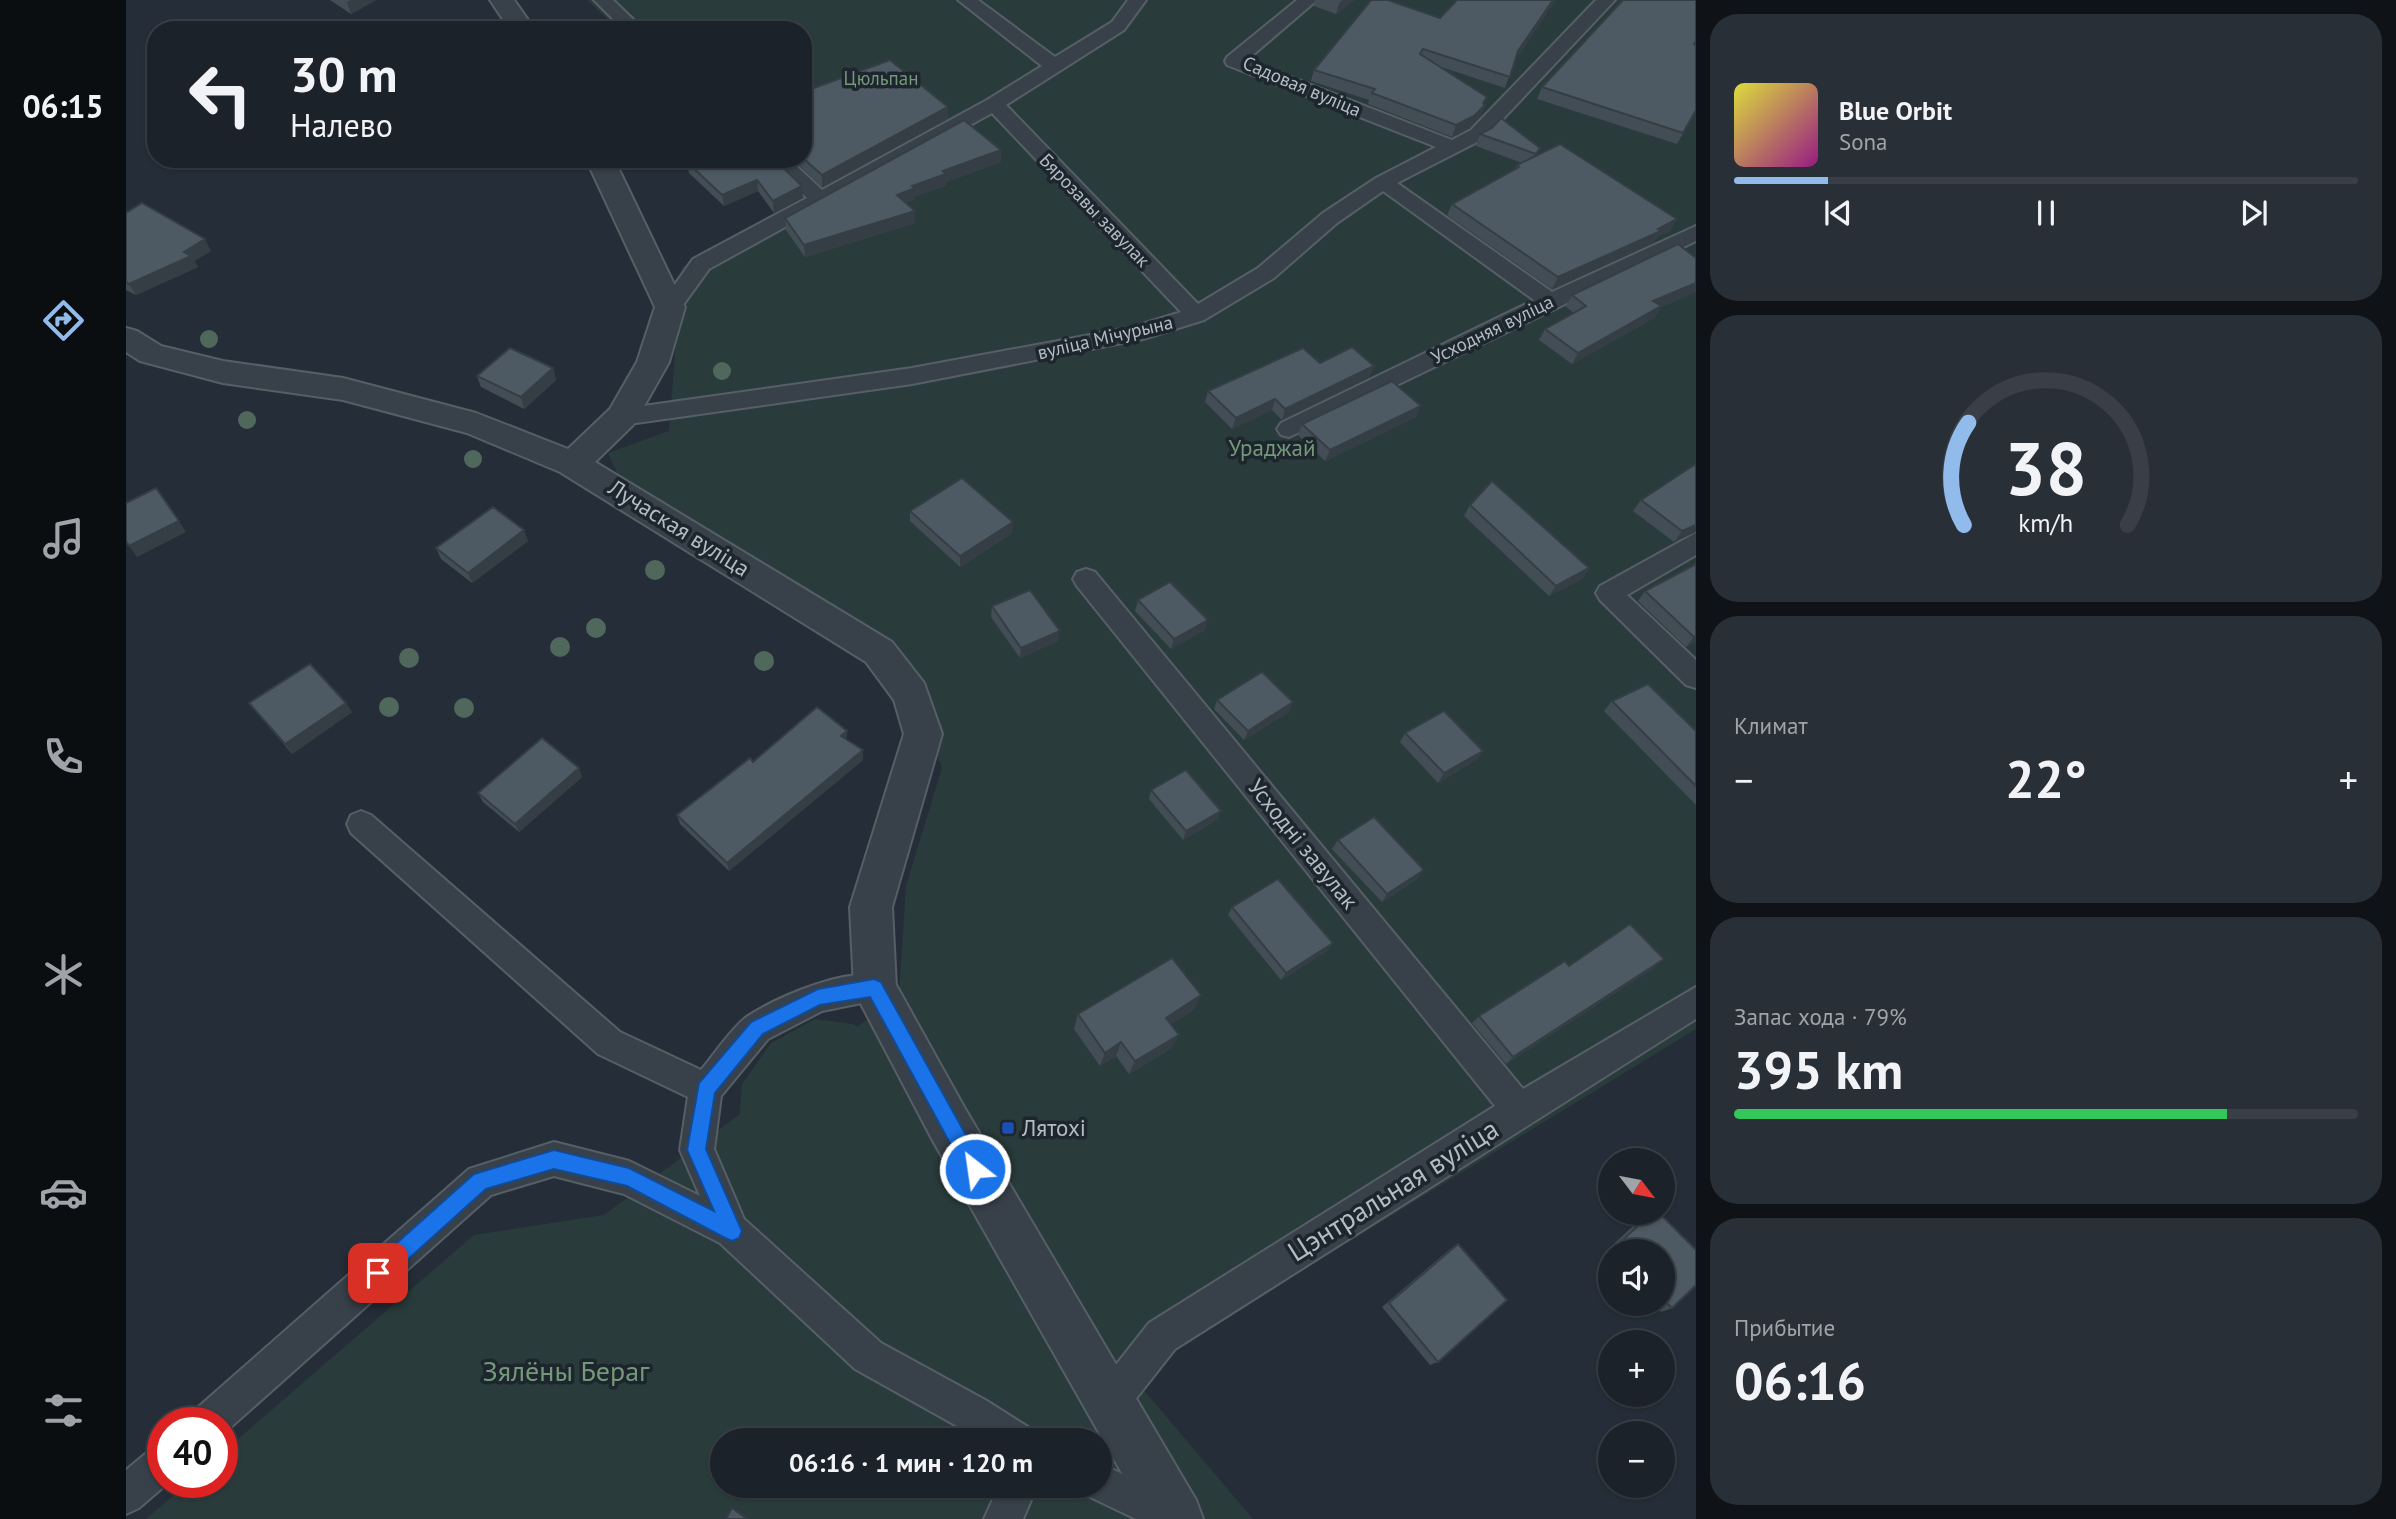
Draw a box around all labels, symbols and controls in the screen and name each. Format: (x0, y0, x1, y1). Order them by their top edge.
text: 30 m (290, 42, 397, 106)
icon: left (175, 49, 266, 140)
street label: Садовая вуліца (1239, 50, 1365, 122)
park label: Цюльпан (844, 66, 918, 90)
text: 06:15 (22, 85, 104, 127)
text: Blue Orbit (1839, 94, 1952, 127)
text: Налево (290, 104, 393, 146)
text: Sona (1839, 127, 1888, 156)
street label: Бярозавы завулак (1035, 148, 1155, 272)
icon: previous (1819, 194, 1857, 232)
icon: pause (2027, 194, 2065, 232)
icon: next (2235, 194, 2273, 232)
street label: Усходняя вуліца (1427, 289, 1557, 369)
icon: directions (39, 296, 88, 345)
street label: вуліца Мічурына (1035, 310, 1175, 364)
text: 38 (2005, 421, 2087, 515)
park label: Ураджай (1229, 433, 1315, 462)
street label: Лучаская вуліца (602, 472, 755, 583)
text: km/h (2019, 506, 2073, 538)
icon: music (39, 514, 88, 563)
text: Климат (1734, 711, 1808, 740)
icon: phone (39, 732, 88, 781)
text: 22° (2005, 745, 2087, 812)
text: − (1734, 755, 1753, 804)
text: + (2339, 755, 2358, 804)
street label: Усходні завулак (1242, 773, 1365, 915)
icon: climate (39, 950, 88, 999)
text: Запас хода · 79% (1734, 1002, 1907, 1031)
text: 395 km (1734, 1036, 1903, 1103)
street label: Цэнтральная вуліца (1280, 1110, 1505, 1269)
place label: Лятохі (1021, 1113, 1086, 1142)
marker: Лятохі (1000, 1120, 1016, 1136)
position arrow (938, 1132, 1012, 1206)
north arrow (1598, 1148, 1675, 1225)
map controls (1598, 1148, 1675, 1498)
icon: car (39, 1168, 88, 1217)
button: sound (1598, 1239, 1675, 1316)
pin (348, 1243, 408, 1303)
icon: arrive (359, 1254, 397, 1292)
text: Прибытие (1734, 1313, 1835, 1342)
button: + (1598, 1330, 1675, 1407)
text: 06:16 (1734, 1347, 1866, 1414)
park label: Зялёны Бераг (483, 1352, 650, 1389)
icon: filters (39, 1386, 88, 1435)
speed limit sign: 40 (147, 1407, 238, 1498)
button: − (1598, 1421, 1675, 1498)
text: 06:16 · 1 мин · 120 m (789, 1446, 1033, 1479)

